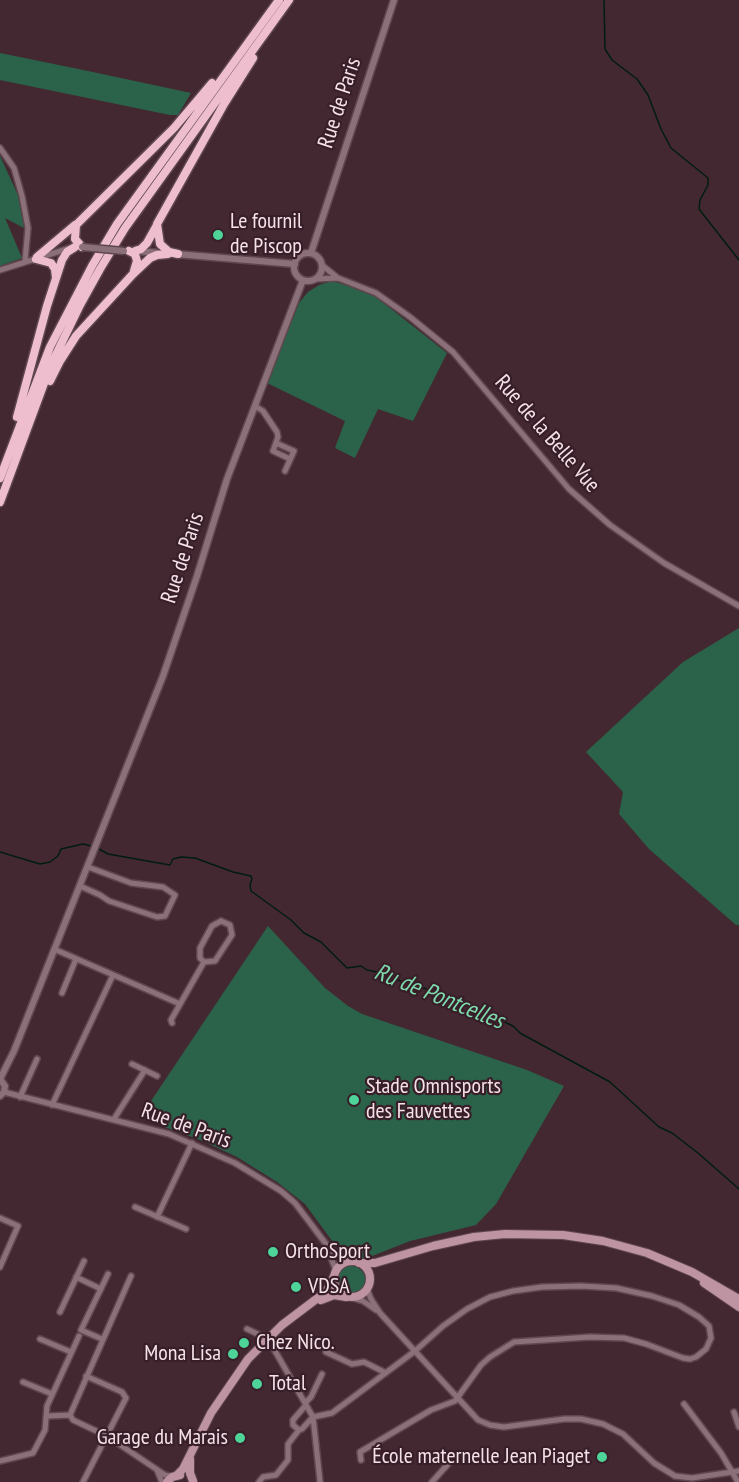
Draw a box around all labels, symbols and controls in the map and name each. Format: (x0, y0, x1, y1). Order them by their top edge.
street label: Rue de Paris (313, 54, 367, 152)
place label: Le fournil de Piscop (230, 209, 302, 260)
marker: Le fournil de Piscop (211, 228, 225, 242)
street label: Rue de la Belle Vue (489, 370, 605, 498)
street label: Rue de Paris (156, 509, 210, 607)
water label: Ru de Pontcelles (370, 958, 508, 1036)
place label: Stade Omnisports des Fauvettes (366, 1074, 501, 1126)
marker: Stade Omnisports des Fauvettes (347, 1093, 361, 1107)
street label: Rue de Paris (138, 1098, 234, 1154)
place label: OrthoSport (285, 1239, 370, 1265)
marker: OrthoSport (266, 1245, 280, 1259)
place label: VDSA (308, 1274, 350, 1300)
marker: VDSA (289, 1280, 303, 1294)
place label: Chez Nico. (256, 1330, 335, 1356)
marker: Chez Nico. (237, 1336, 251, 1350)
place label: Mona Lisa (144, 1341, 221, 1367)
marker: Mona Lisa (226, 1347, 240, 1361)
place label: Total (269, 1371, 306, 1397)
marker: Total (250, 1377, 264, 1391)
place label: Garage du Marais (97, 1425, 228, 1451)
marker: Garage du Marais (233, 1431, 247, 1445)
place label: École maternelle Jean Piaget (372, 1444, 590, 1470)
marker: École maternelle Jean Piaget (595, 1450, 609, 1464)

